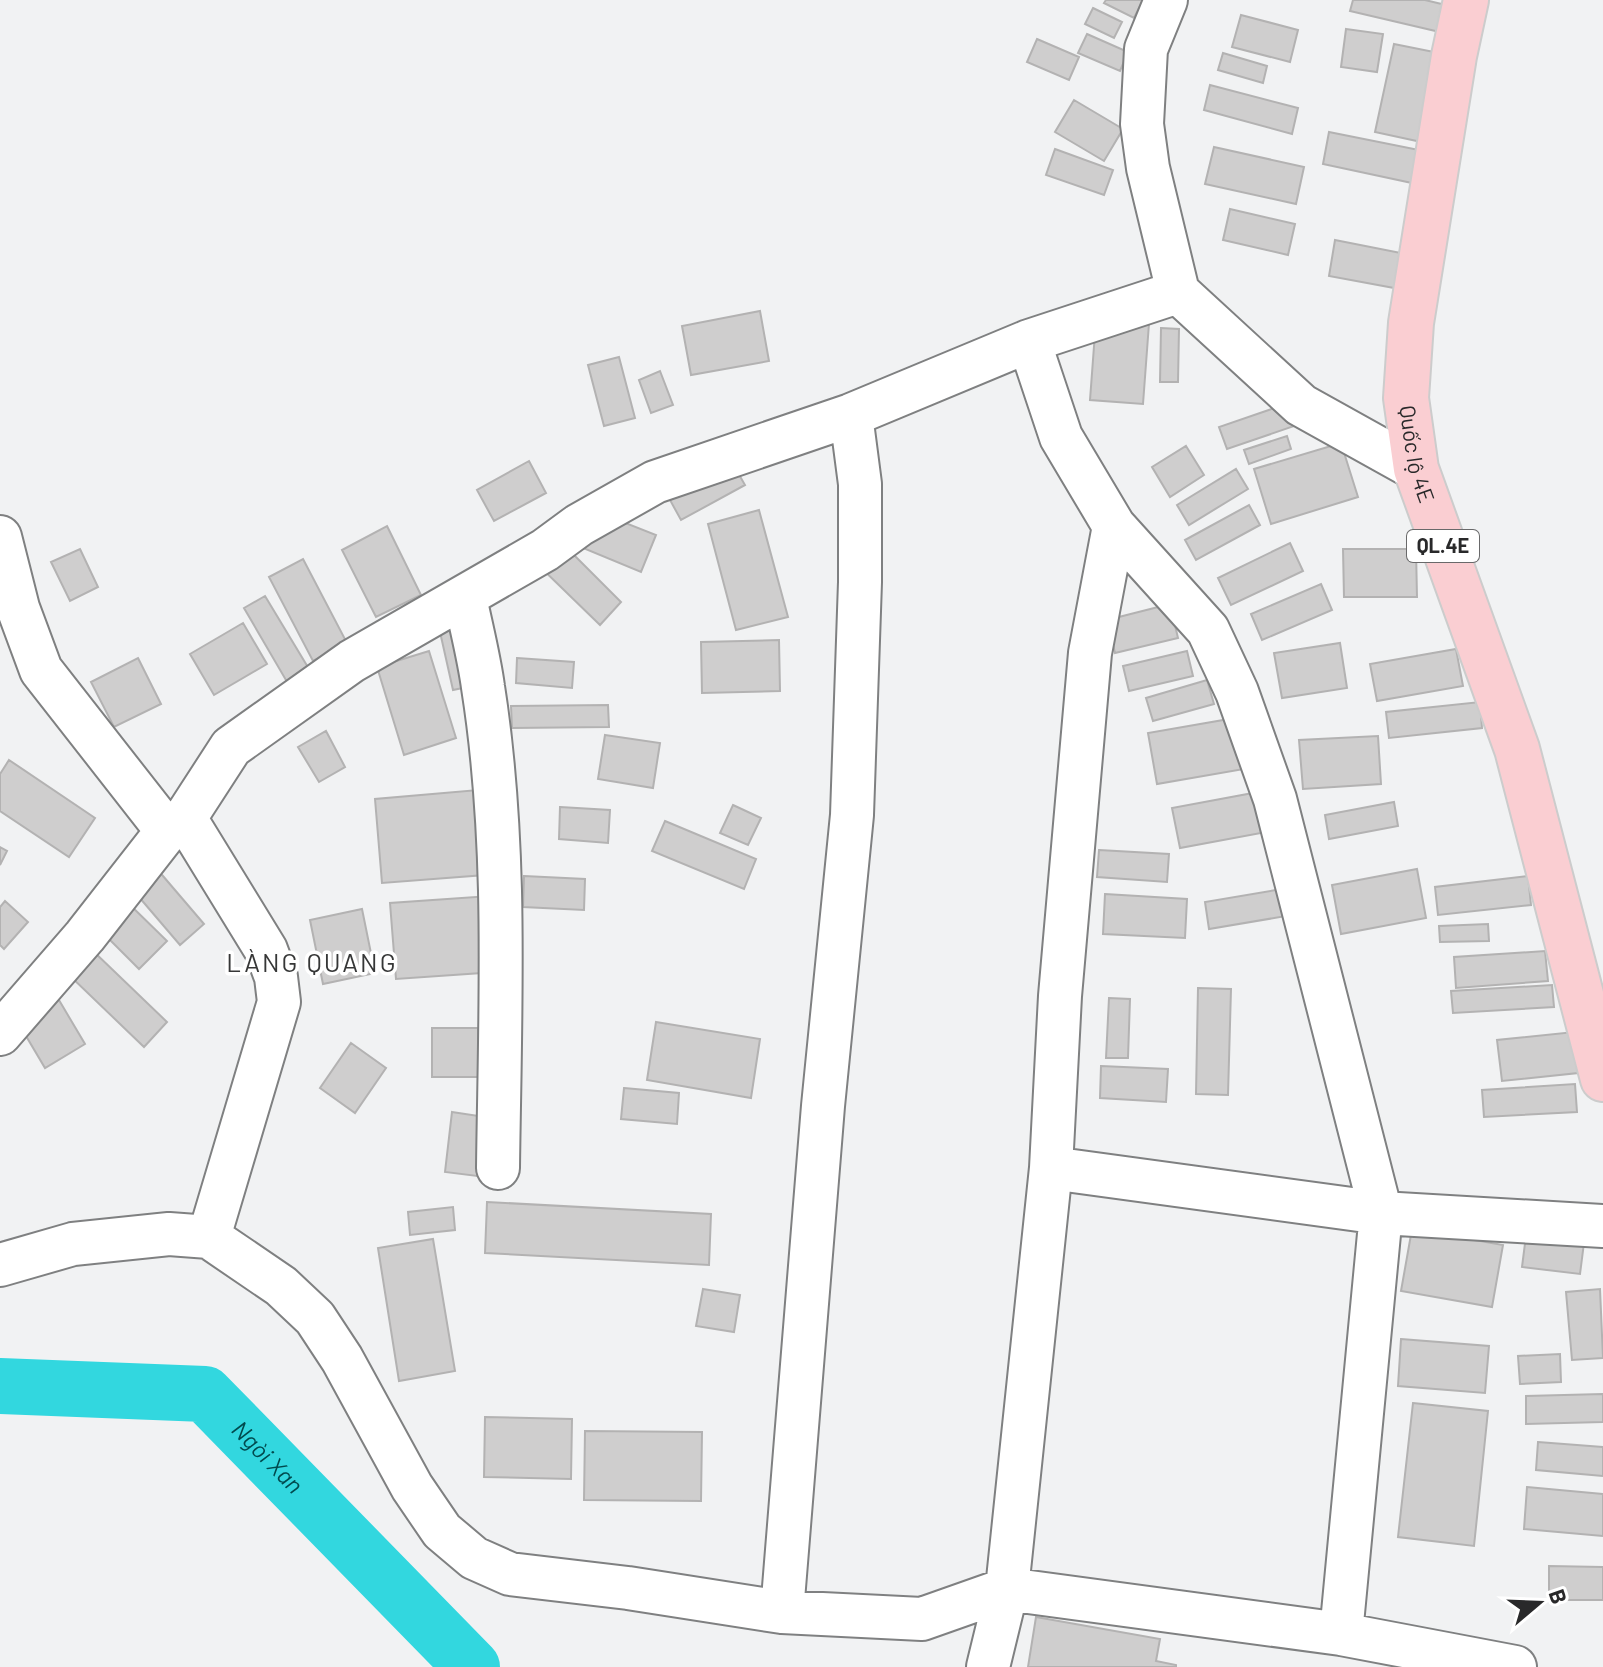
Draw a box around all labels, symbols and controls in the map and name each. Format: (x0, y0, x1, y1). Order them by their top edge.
street label: Quốc lộ 4E (1395, 404, 1441, 506)
road number: QL.4E (1407, 530, 1479, 562)
district label: LÀNG QUANG (226, 946, 398, 977)
water label: Ngòi Xan (226, 1414, 310, 1499)
north arrow (1499, 1563, 1579, 1643)
text: B (1544, 1585, 1573, 1607)

